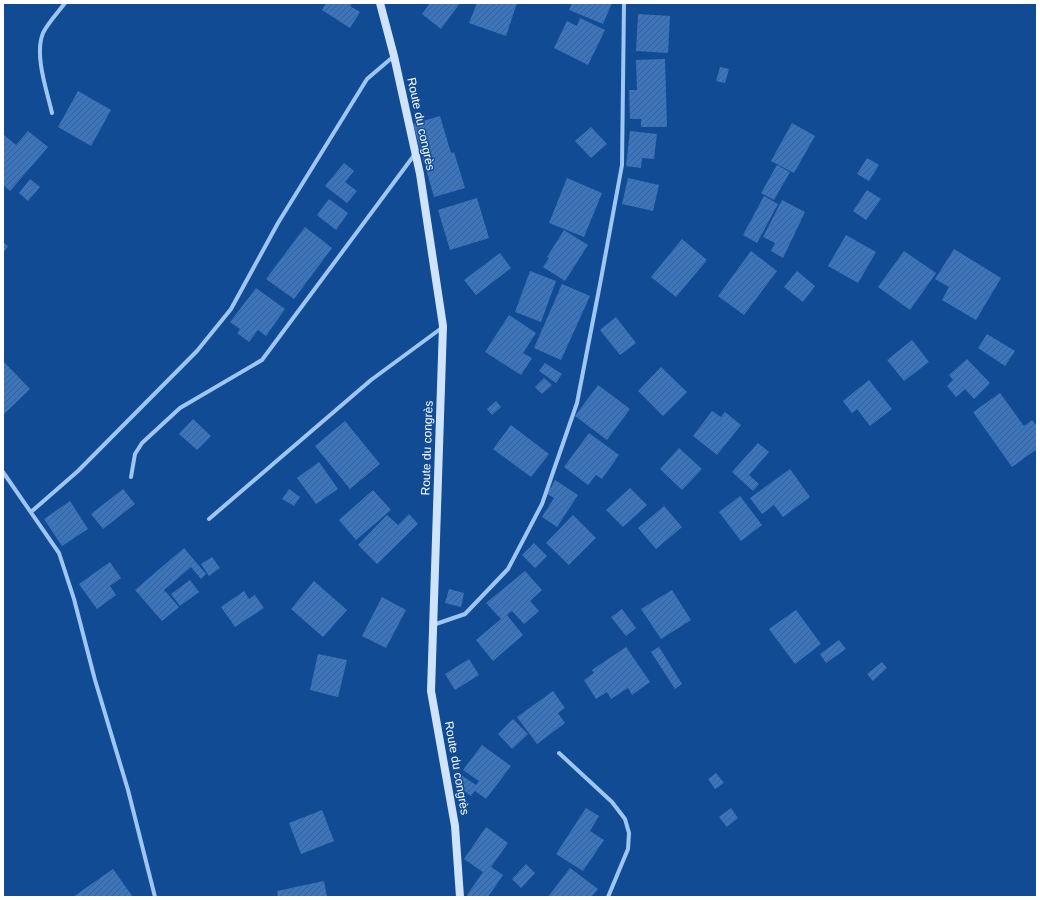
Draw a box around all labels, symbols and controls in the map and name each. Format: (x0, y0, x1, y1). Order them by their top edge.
street label: Route du congrès (404, 76, 438, 172)
street label: Route du congrès (418, 400, 436, 496)
street label: Route du congrès (442, 720, 472, 816)

